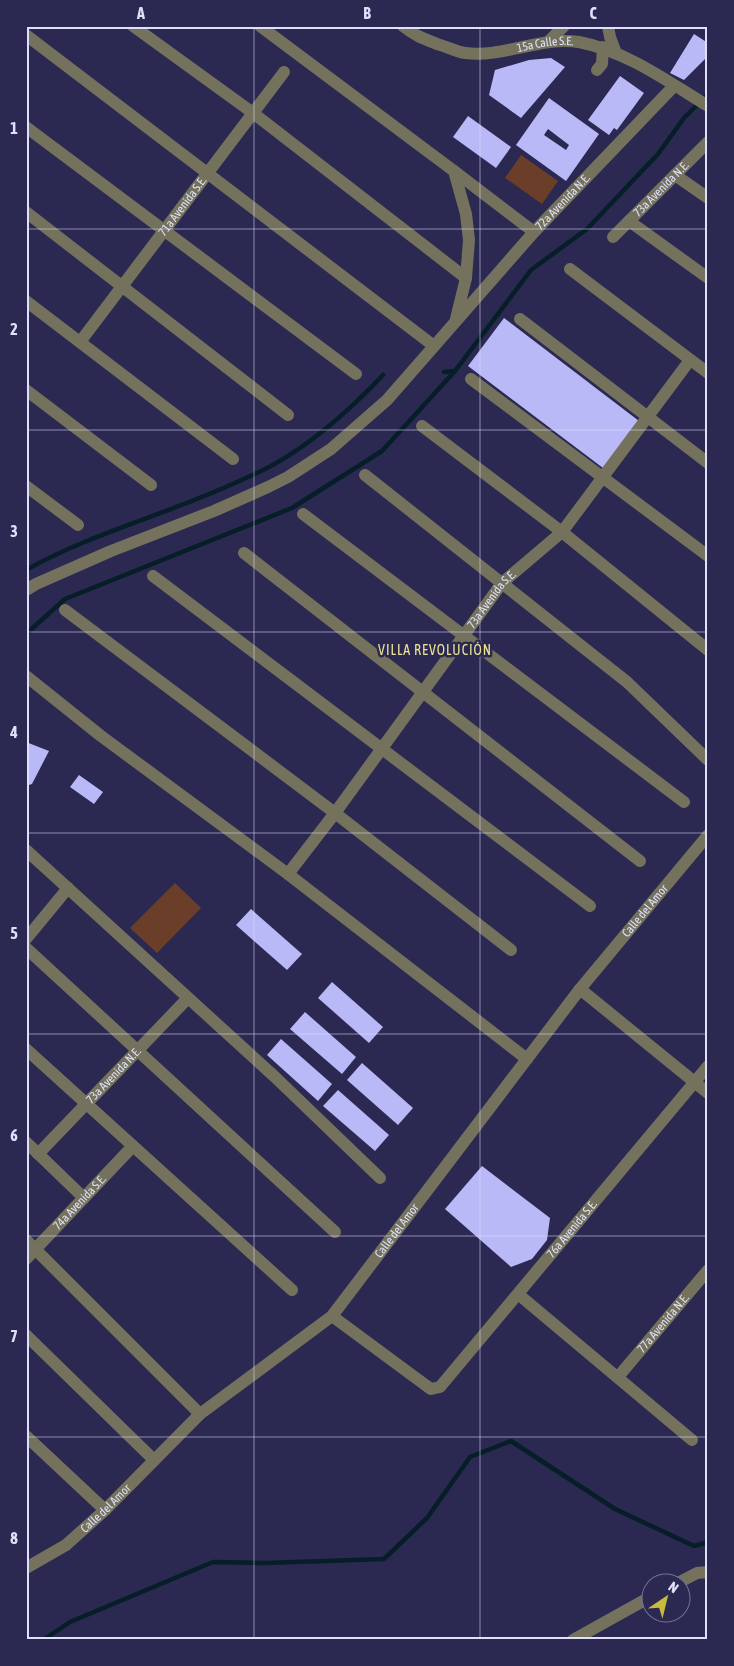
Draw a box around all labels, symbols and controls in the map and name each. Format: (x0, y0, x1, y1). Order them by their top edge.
text: A (136, 4, 145, 22)
text: B (363, 4, 371, 22)
text: C (589, 4, 597, 22)
street label: 15a Calle S.E. (515, 34, 574, 55)
text: 1 (10, 119, 18, 137)
street label: 73a Avenida N.E. (630, 158, 692, 220)
street label: 72a Avenida N.E. (532, 171, 593, 233)
street label: 71a Avenida S.E. (156, 174, 209, 239)
text: 2 (10, 320, 18, 338)
text: 3 (10, 522, 18, 540)
street label: 73a Avenida S.E. (464, 567, 519, 631)
district label: VILLA REVOLUCIÓN (378, 642, 492, 658)
text: 4 (9, 723, 18, 741)
street label: Calle del Amor (619, 881, 671, 940)
text: 5 (10, 924, 18, 942)
street label: 73a Avenida N.E. (83, 1044, 144, 1107)
text: 6 (10, 1126, 18, 1144)
street label: 74a Avenida S.E. (50, 1172, 109, 1233)
street label: 76a Avenida S.E. (544, 1197, 600, 1261)
street label: Calle del Amor (372, 1201, 422, 1261)
street label: 77a Avenida N.E. (634, 1291, 692, 1356)
text: 7 (10, 1327, 18, 1345)
street label: Calle del Amor (78, 1481, 134, 1536)
text: 8 (10, 1529, 18, 1547)
north arrow (642, 1574, 692, 1624)
text: N (665, 1578, 681, 1596)

